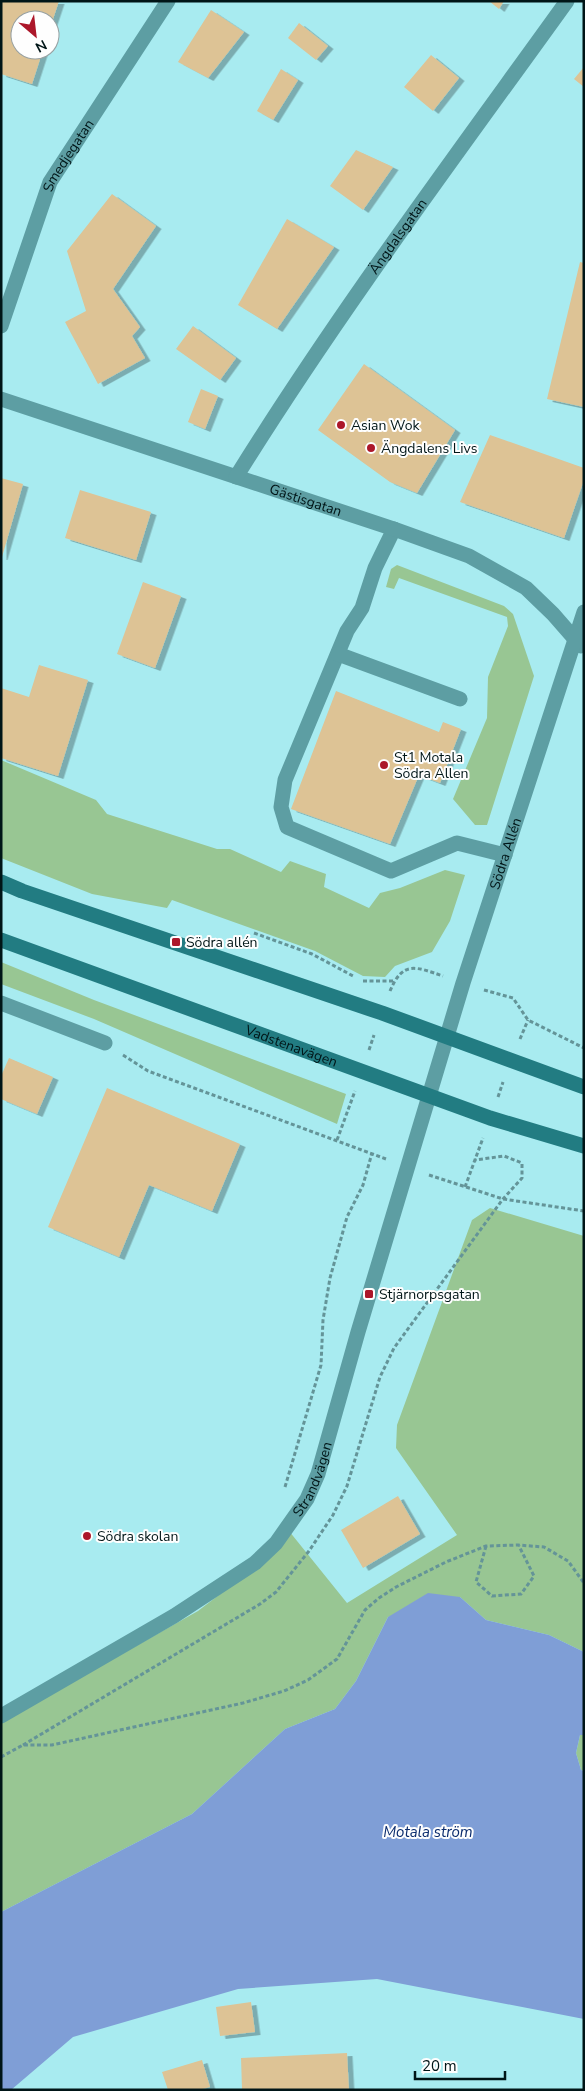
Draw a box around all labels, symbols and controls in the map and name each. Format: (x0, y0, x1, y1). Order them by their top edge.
north arrow (10, 10, 60, 60)
text: N (32, 35, 50, 57)
street label: Smedjegatan (38, 116, 98, 194)
street label: Ängdalsgatan (365, 195, 431, 278)
place label: Asian Wok (351, 416, 420, 435)
marker: Asian Wok (335, 419, 347, 431)
place label: Ängdalens Livs (381, 439, 478, 458)
marker: Ängdalens Livs (365, 442, 377, 454)
street label: Gästisgatan (267, 479, 344, 521)
place label: St1 Motala Södra Allen (394, 748, 468, 783)
marker: St1 Motala Södra Allen (378, 759, 390, 771)
street label: Södra Allén (485, 815, 526, 892)
place label: Södra allén (186, 933, 258, 952)
marker: Södra allén (170, 936, 182, 948)
street label: Vadstenavägen (242, 1020, 340, 1072)
place label: Stjärnorpsgatan (379, 1285, 480, 1304)
marker: Stjärnorpsgatan (363, 1288, 375, 1300)
street label: Strandvägen (288, 1440, 337, 1521)
place label: Södra skolan (97, 1527, 178, 1546)
marker: Södra skolan (81, 1530, 93, 1542)
water label: Motala ström (383, 1822, 473, 1842)
scale bar (415, 2048, 505, 2080)
text: 20 m (422, 2056, 457, 2076)

